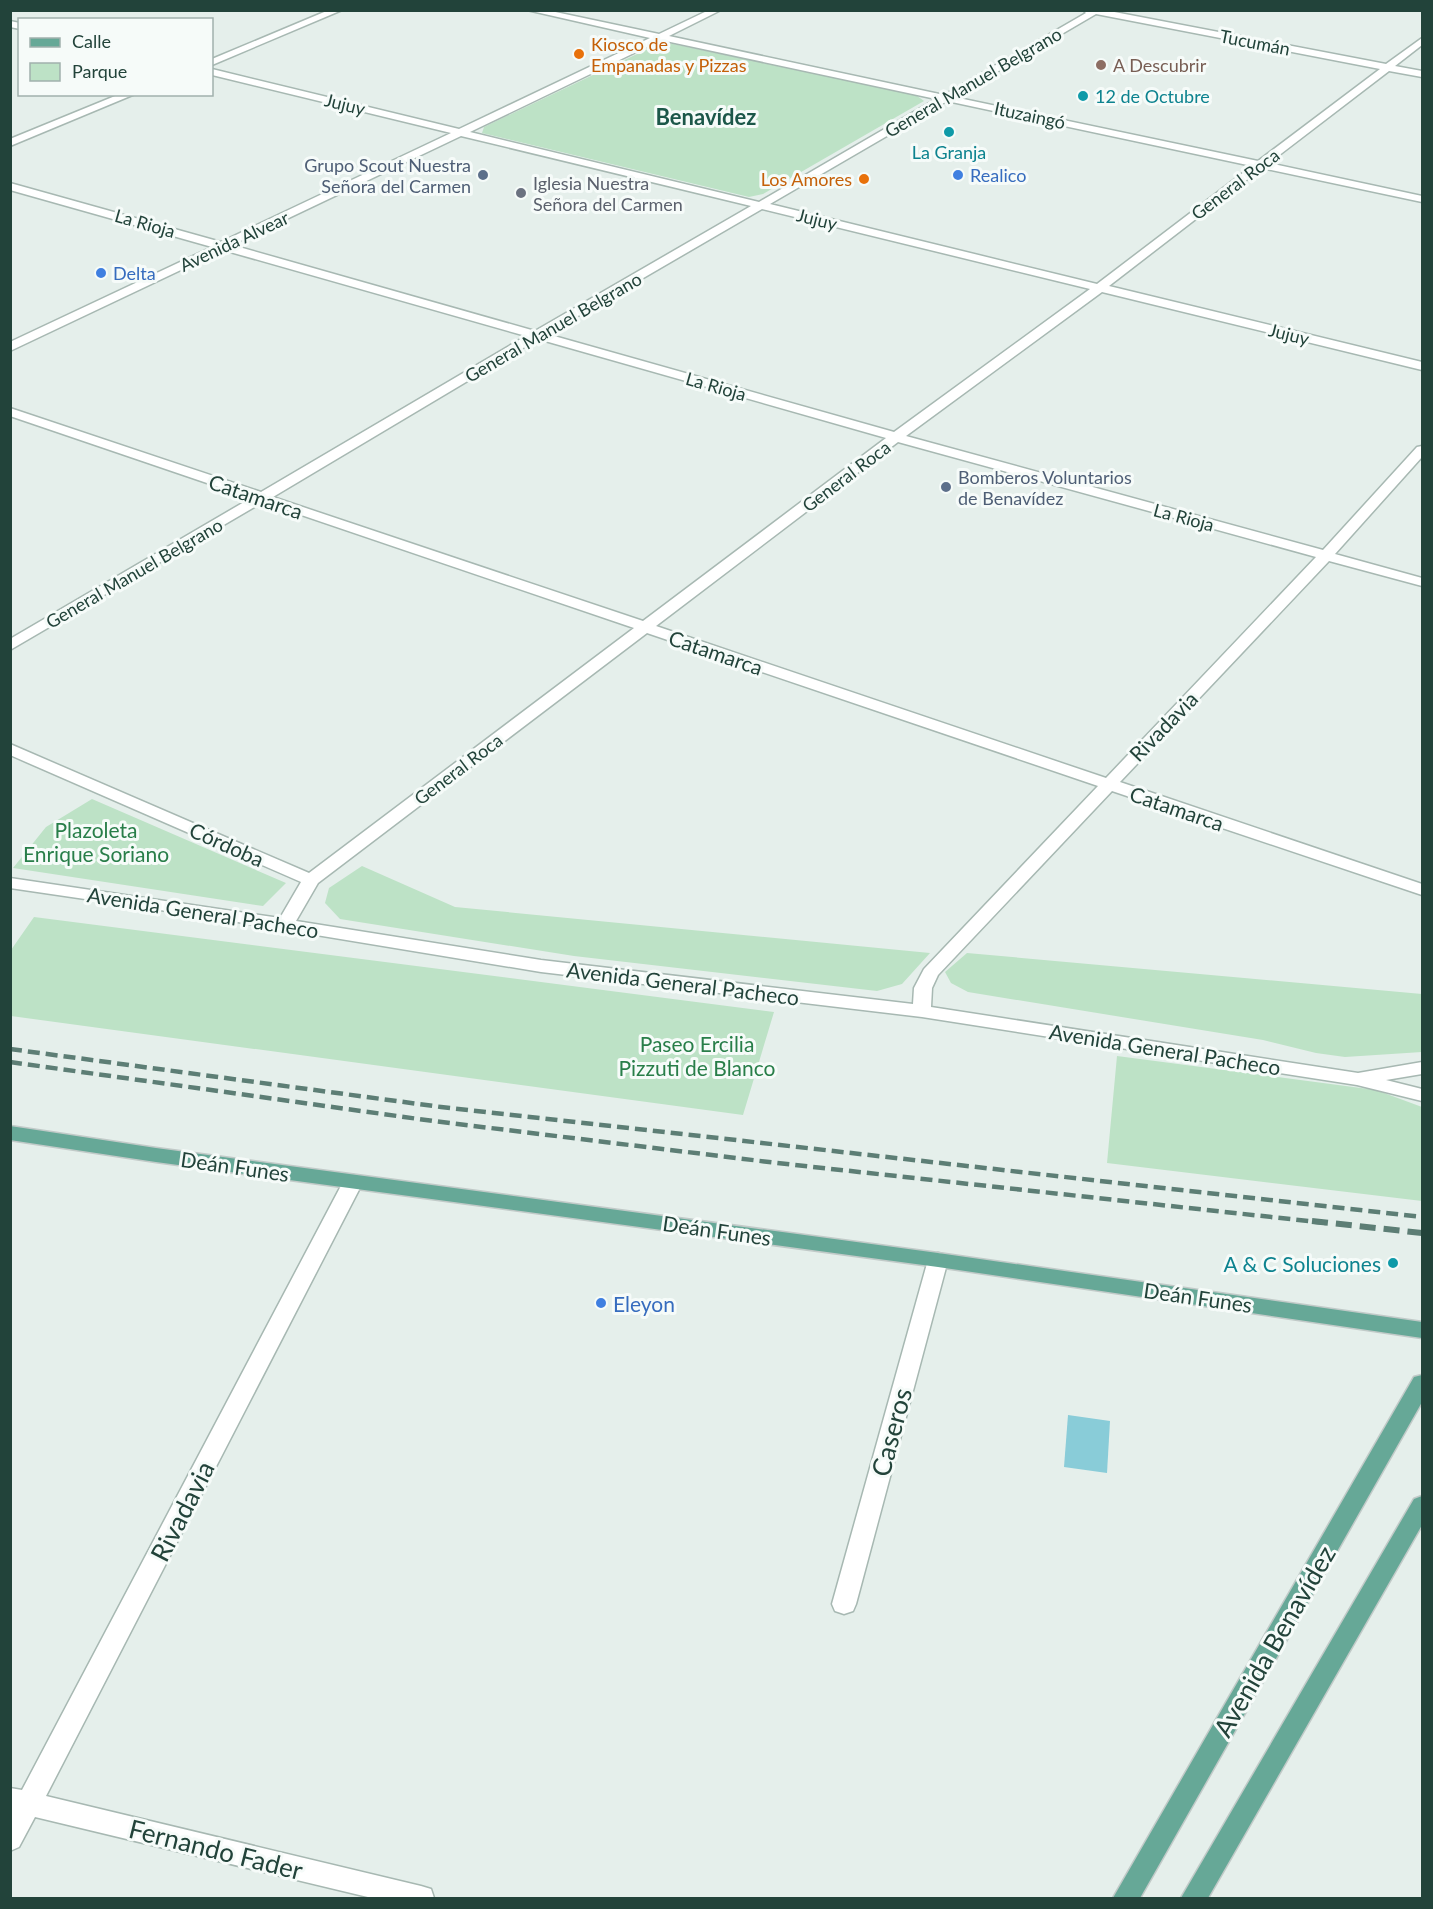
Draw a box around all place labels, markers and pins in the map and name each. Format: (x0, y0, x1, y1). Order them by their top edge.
place label: Kiosco de Empanadas y Pizzas (591, 33, 747, 76)
marker: Kiosco de Empanadas y Pizzas (572, 47, 586, 61)
place label: A Descubrir (1113, 54, 1207, 76)
marker: A Descubrir (1094, 58, 1108, 72)
place label: 12 de Octubre (1095, 85, 1210, 107)
marker: 12 de Octubre (1076, 89, 1090, 103)
marker: La Granja (942, 125, 956, 139)
place label: La Granja (912, 141, 986, 163)
place label: Grupo Scout Nuestra Señora del Carmen (304, 154, 471, 197)
place label: Realico (970, 164, 1026, 186)
marker: Grupo Scout Nuestra Señora del Carmen (476, 168, 490, 182)
place label: Los Amores (761, 168, 852, 190)
marker: Realico (951, 168, 965, 182)
place label: Iglesia Nuestra Señora del Carmen (533, 172, 683, 215)
marker: Los Amores (857, 172, 871, 186)
marker: Iglesia Nuestra Señora del Carmen (514, 186, 528, 200)
place label: Delta (113, 262, 156, 284)
marker: Delta (94, 266, 108, 280)
place label: Bomberos Voluntarios de Benavídez (958, 466, 1132, 509)
marker: Bomberos Voluntarios de Benavídez (939, 480, 953, 494)
place label: A & C Soluciones (1224, 1251, 1381, 1276)
marker: A & C Soluciones (1386, 1256, 1400, 1270)
place label: Eleyon (613, 1291, 675, 1316)
marker: Eleyon (594, 1296, 608, 1310)

